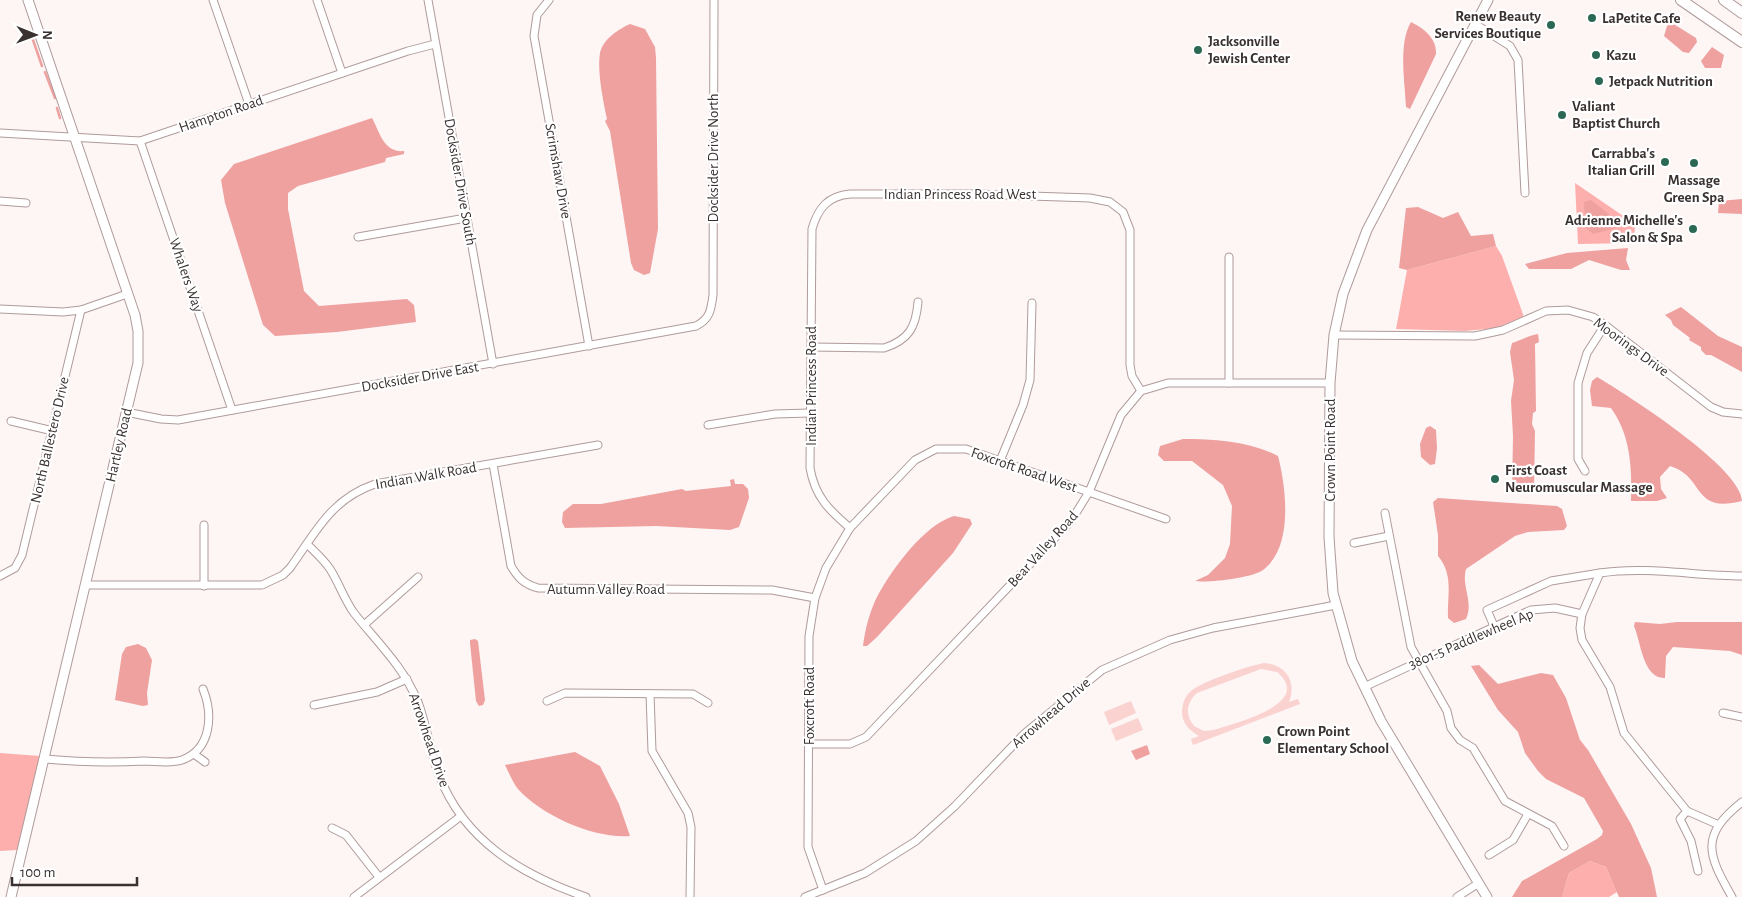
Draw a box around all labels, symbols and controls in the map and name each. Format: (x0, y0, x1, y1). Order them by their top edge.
place label: Renew Beauty Services Boutique (1434, 9, 1541, 41)
north arrow (10, 10, 60, 60)
place label: LaPetite Cafe (1602, 11, 1680, 26)
marker: LaPetite Cafe (1586, 12, 1598, 24)
marker: Renew Beauty Services Boutique (1545, 19, 1557, 31)
text: N (40, 30, 54, 40)
place label: Jacksonville Jewish Center (1208, 34, 1291, 66)
marker: Jacksonville Jewish Center (1192, 44, 1204, 56)
place label: Kazu (1606, 48, 1636, 63)
marker: Kazu (1590, 49, 1602, 61)
place label: Jetpack Nutrition (1609, 74, 1713, 89)
marker: Jetpack Nutrition (1593, 75, 1605, 87)
street label: Hampton Road (177, 92, 265, 135)
street label: Docksider Drive North (706, 93, 721, 223)
place label: Valiant Baptist Church (1572, 99, 1660, 131)
marker: Valiant Baptist Church (1556, 109, 1568, 121)
street label: Docksider Drive South (441, 117, 479, 247)
street label: Scrimshaw Drive (542, 122, 574, 220)
place label: Carrabba's Italian Grill (1588, 146, 1655, 178)
marker: Carrabba's Italian Grill (1659, 156, 1671, 168)
marker: Massage Green Spa (1688, 157, 1700, 169)
place label: Massage Green Spa (1664, 173, 1724, 205)
street label: Indian Princess Road West (884, 187, 1036, 202)
place label: Adrienne Michelle's Salon & Spa (1565, 213, 1683, 245)
marker: Adrienne Michelle's Salon & Spa (1687, 223, 1699, 235)
street label: Whalers Way (166, 236, 206, 314)
street label: Moorings Drive (1591, 315, 1671, 379)
street label: Indian Princess Road (804, 326, 819, 446)
street label: Docksider Drive East (360, 359, 480, 395)
street label: North Ballestero Drive (28, 375, 72, 505)
street label: Crown Point Road (1323, 398, 1338, 501)
street label: Hartley Road (103, 406, 135, 484)
street label: Foxcroft Road West (969, 445, 1079, 495)
street label: Indian Walk Road (374, 460, 478, 492)
place label: First Coast Neuromuscular Massage (1505, 463, 1653, 495)
marker: First Coast Neuromuscular Massage (1489, 473, 1501, 485)
street label: Bear Valley Road (1005, 508, 1081, 590)
street label: Autumn Valley Road (547, 582, 665, 597)
street label: 3801-5 Paddlewheel Ap (1406, 606, 1536, 672)
street label: Foxcroft Road (802, 666, 817, 745)
street label: Arrowhead Drive (1009, 675, 1093, 751)
street label: Arrowhead Drive (406, 691, 452, 789)
place label: Crown Point Elementary School (1277, 724, 1389, 756)
marker: Crown Point Elementary School (1261, 734, 1273, 746)
scale bar (12, 854, 138, 886)
text: 100 m (20, 865, 55, 880)

